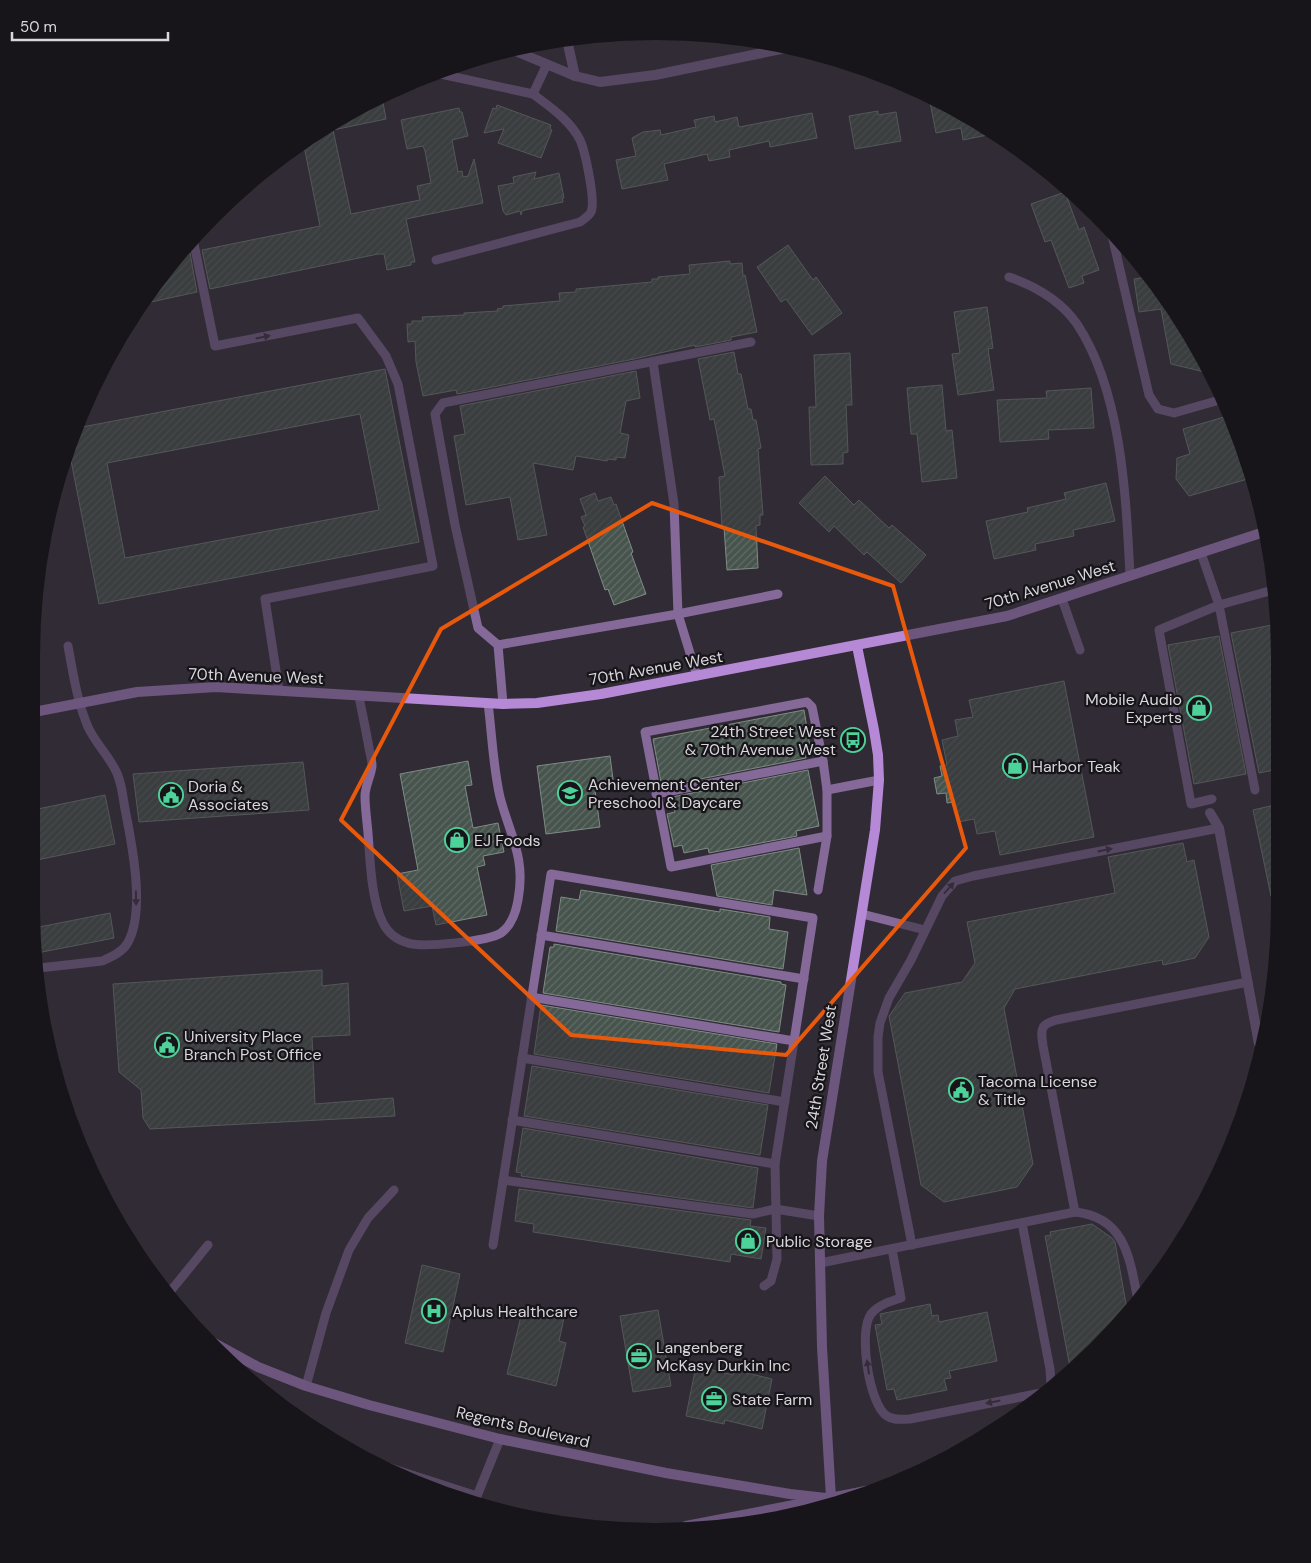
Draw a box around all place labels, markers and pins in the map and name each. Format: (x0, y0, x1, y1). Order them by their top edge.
place label: Mobile Audio Experts (1085, 689, 1182, 728)
shop icon: Mobile Audio Experts (1186, 695, 1212, 721)
place label: 24th Street West & 70th Avenue West (685, 721, 836, 760)
bus stop icon: 24th Street West & 70th Avenue West (840, 727, 866, 753)
shop icon: Harbor Teak (1002, 753, 1028, 779)
place label: Harbor Teak (1032, 756, 1121, 777)
place label: Achievement Center Preschool & Daycare (588, 774, 741, 813)
place label: Doria & Associates (188, 776, 269, 815)
school or university icon: Achievement Center Preschool & Daycare (557, 780, 583, 806)
public building icon: Doria & Associates (158, 782, 184, 808)
shop icon: EJ Foods (444, 827, 470, 853)
place label: EJ Foods (474, 830, 541, 851)
place label: University Place Branch Post Office (184, 1026, 322, 1065)
public building icon: University Place Branch Post Office (154, 1032, 180, 1058)
place label: Tacoma License & Title (978, 1071, 1097, 1110)
public building icon: Tacoma License & Title (948, 1077, 974, 1103)
shop icon: Public Storage (735, 1228, 761, 1254)
place label: Public Storage (766, 1231, 872, 1252)
hospital icon: Aplus Healthcare (421, 1298, 447, 1324)
place label: Aplus Healthcare (452, 1301, 578, 1322)
place label: Langenberg McKasy Durkin Inc (656, 1337, 791, 1376)
office icon: Langenberg McKasy Durkin Inc (626, 1343, 652, 1369)
office icon: State Farm (701, 1386, 727, 1412)
place label: State Farm (732, 1389, 812, 1410)

